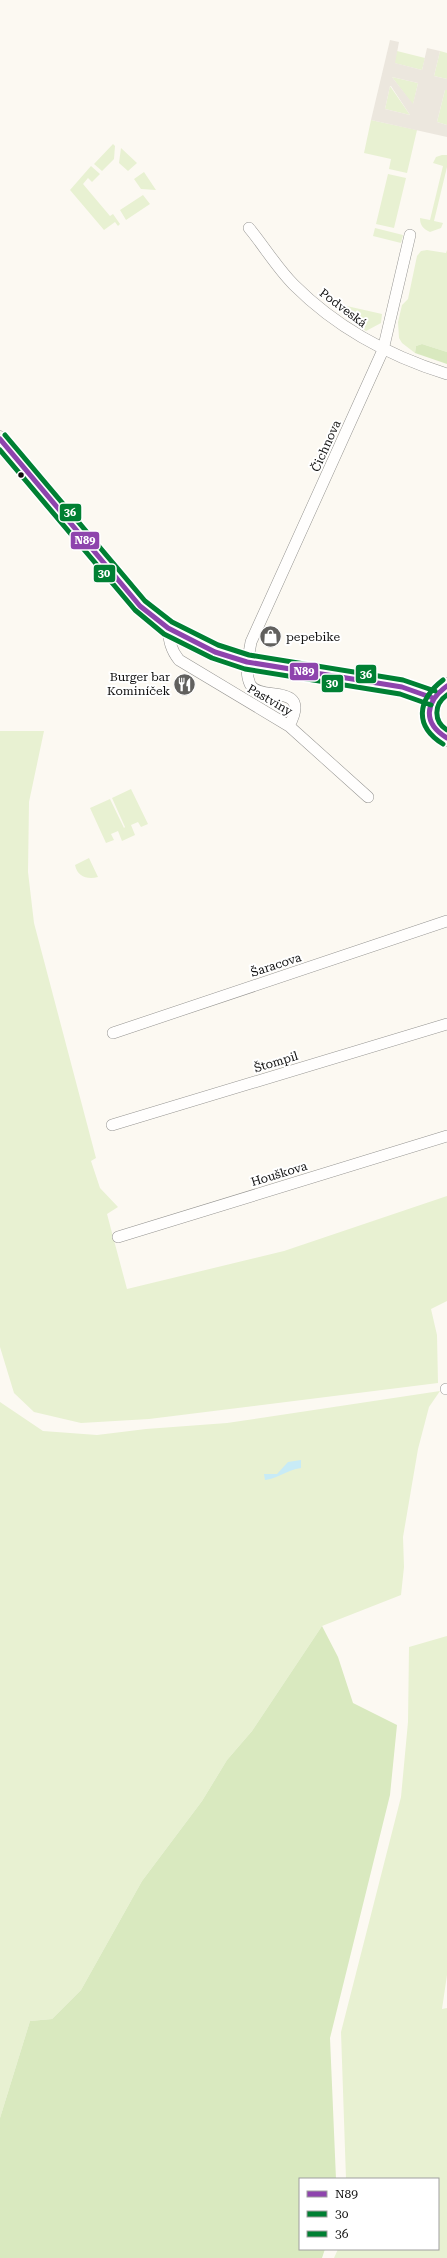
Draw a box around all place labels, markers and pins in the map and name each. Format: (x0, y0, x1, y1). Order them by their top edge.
unlabelled marker (16, 470, 26, 480)
shop icon: pepebike (257, 624, 283, 650)
place label: pepebike (286, 630, 341, 644)
place label: Burger bar Kominíček (107, 670, 170, 698)
restaurant icon: Burger bar Kominíček (172, 671, 198, 697)

